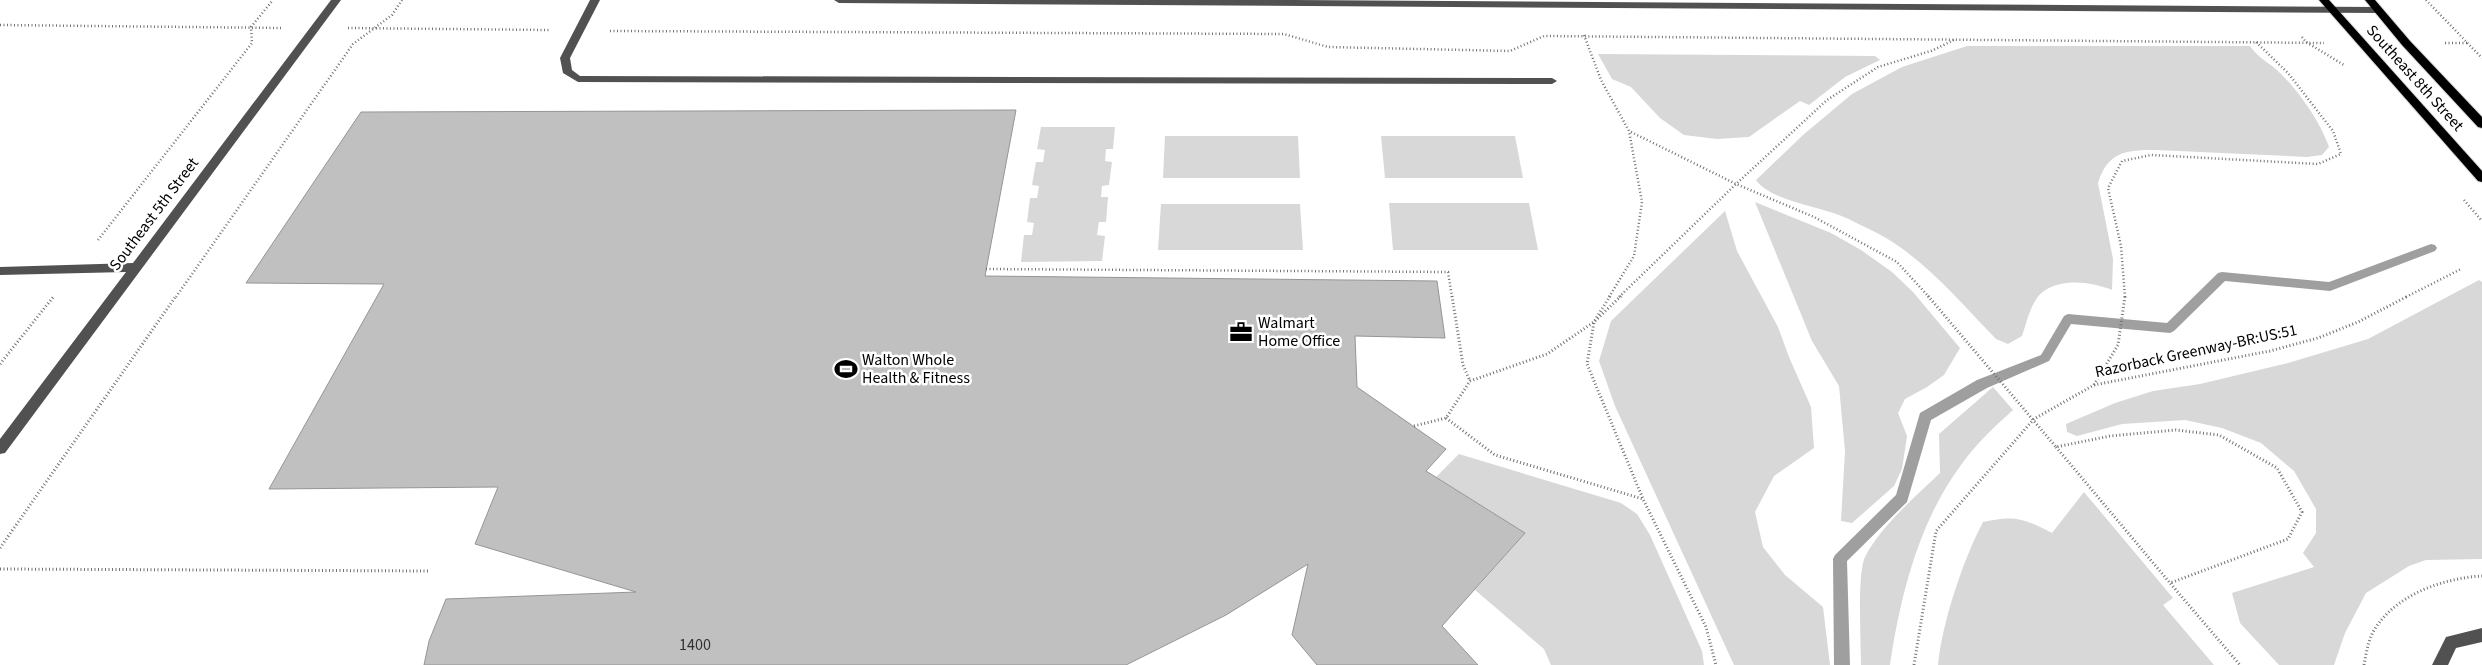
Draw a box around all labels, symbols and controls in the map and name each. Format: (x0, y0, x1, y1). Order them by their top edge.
street label: Southeast 8th Street (2361, 20, 2469, 136)
street label: Southeast 5th Street (104, 153, 204, 275)
place label: Walmart Home Office (1258, 312, 1340, 352)
office icon: Walmart Home Office (1228, 319, 1254, 345)
street label: Razorback Greenway-BR:US:51 (2093, 319, 2299, 383)
place label: Walton Whole Health & Fitness (862, 349, 970, 389)
sports icon: Walton Whole Health & Fitness (833, 356, 859, 382)
house number: 1400 (679, 634, 711, 656)

